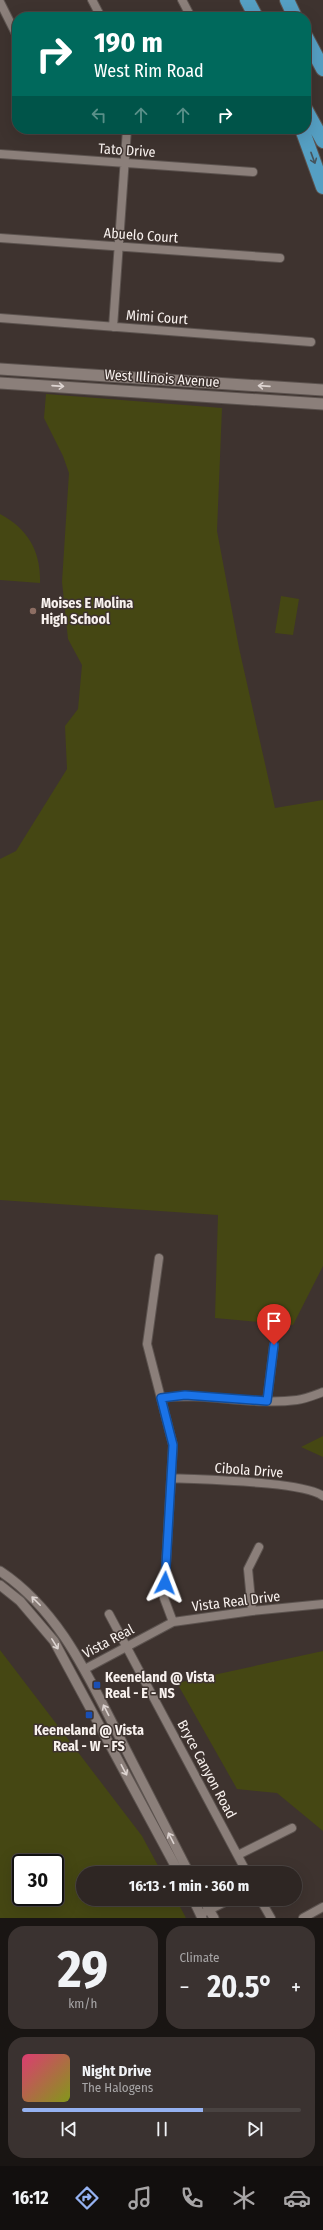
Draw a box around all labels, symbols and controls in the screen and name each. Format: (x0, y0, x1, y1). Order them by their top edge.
text: 190 m (94, 26, 163, 59)
icon: right (28, 28, 80, 80)
text: West Rim Road (94, 60, 204, 82)
icon: left (88, 104, 110, 126)
icon: ahead (130, 104, 152, 126)
icon: ahead (172, 104, 194, 126)
icon: right (214, 104, 236, 126)
street label: Tato Drive (98, 140, 156, 161)
one-way arrow (309, 152, 317, 164)
street label: Abuelo Court (103, 224, 179, 247)
street label: Mimi Court (125, 307, 189, 328)
street label: West Illinois Avenue (104, 366, 220, 391)
one-way arrow (258, 382, 271, 389)
one-way arrow (51, 383, 64, 390)
place label: Moises E Molina High School (41, 595, 133, 628)
marker: Moises E Molina High School (28, 606, 38, 616)
pin (257, 1304, 291, 1345)
icon: arrive (263, 1310, 285, 1332)
street label: Cibola Drive (214, 1460, 284, 1481)
position arrow (144, 1562, 186, 1604)
street label: Vista Real Drive (191, 1588, 281, 1615)
one-way arrow (31, 1596, 41, 1606)
street label: Vista Real (80, 1621, 137, 1662)
one-way arrow (52, 1638, 60, 1650)
place label: Keeneland @ Vista Real - E - NS (105, 1669, 215, 1702)
marker: Keeneland @ Vista Real - E - NS (92, 1680, 102, 1690)
one-way arrow (102, 1704, 109, 1716)
marker: Keeneland @ Vista Real - W - FS (84, 1710, 94, 1720)
street label: Bryce Canyon Road (173, 1717, 240, 1821)
place label: Keeneland @ Vista Real - W - FS (34, 1722, 144, 1755)
one-way arrow (121, 1764, 128, 1776)
one-way arrow (167, 1833, 174, 1845)
speed limit sign: 30 (12, 1854, 64, 1906)
text: 16:13 · 1 min · 360 m (129, 1877, 249, 1895)
text: 29 (57, 1938, 108, 2001)
text: Climate (180, 1950, 220, 1965)
text: 20.5° (207, 1969, 273, 2005)
text: − (180, 1974, 189, 2001)
text: + (291, 1974, 301, 2001)
text: km/h (68, 1996, 97, 2011)
text: Night Drive (82, 2062, 151, 2080)
text: The Halogens (82, 2080, 153, 2095)
icon: previous (58, 2118, 80, 2140)
icon: pause (151, 2118, 173, 2140)
icon: next (244, 2118, 266, 2140)
icon: directions (73, 2184, 101, 2212)
icon: music (126, 2184, 154, 2212)
icon: phone (178, 2184, 206, 2212)
icon: climate (230, 2184, 258, 2212)
icon: car (283, 2184, 311, 2212)
text: 16:12 (12, 2187, 49, 2209)

